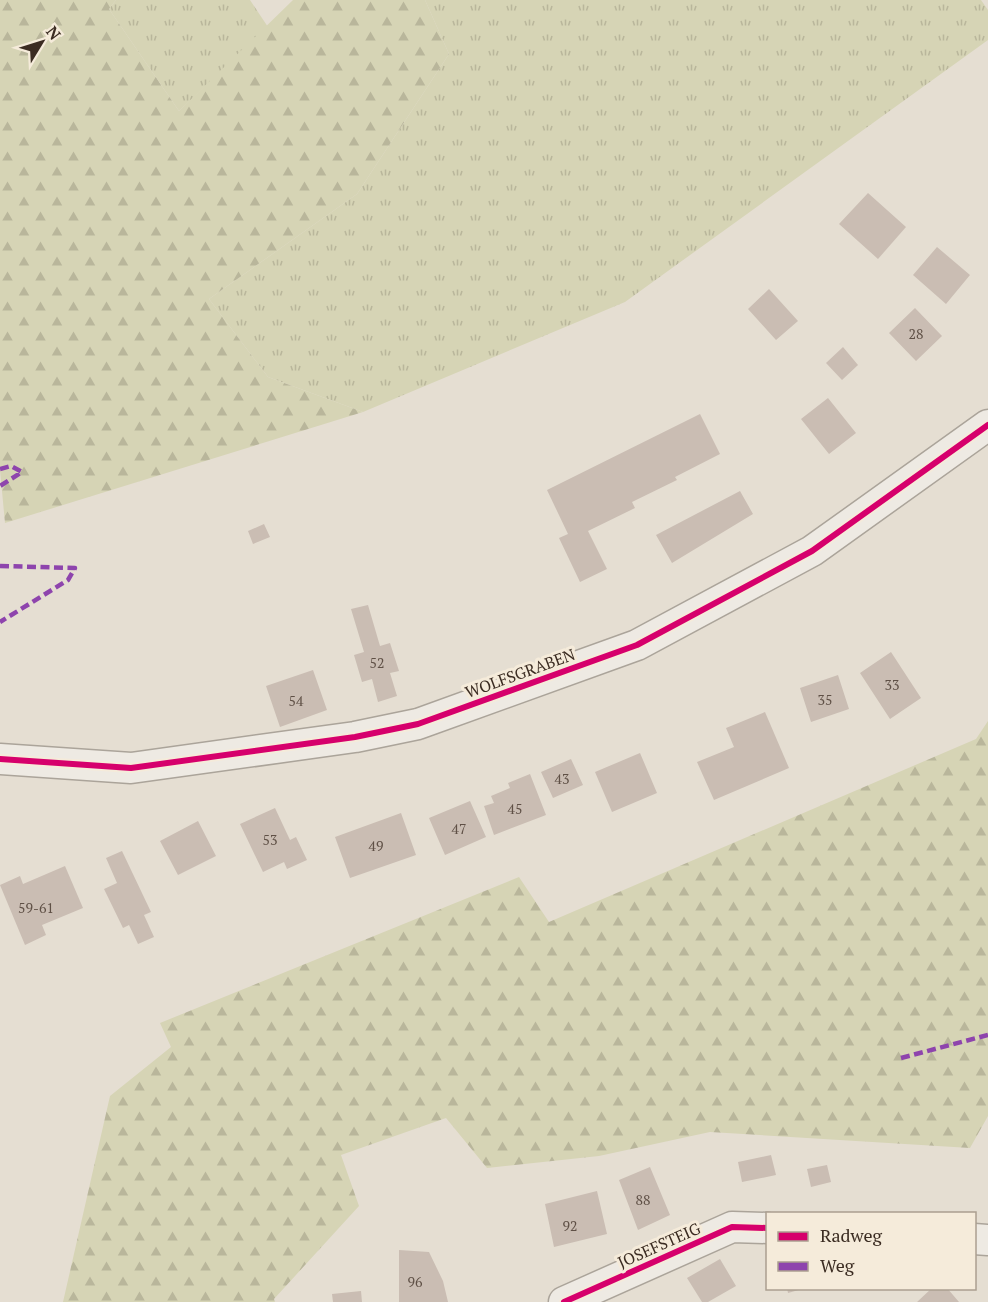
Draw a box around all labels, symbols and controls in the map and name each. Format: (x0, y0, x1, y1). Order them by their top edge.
north arrow (12, 12, 72, 72)
text: N (41, 21, 66, 44)
house number: 28 (909, 324, 923, 343)
street label: WOLFSGRABEN (462, 643, 578, 703)
house number: 52 (370, 653, 384, 672)
house number: 33 (885, 675, 899, 694)
house number: 35 (818, 690, 832, 709)
house number: 54 (289, 691, 304, 710)
house number: 43 (555, 769, 569, 788)
house number: 45 (508, 799, 522, 818)
house number: 47 (452, 819, 466, 838)
house number: 53 (263, 830, 277, 849)
house number: 49 (369, 836, 383, 855)
house number: 59-61 (18, 898, 54, 917)
house number: 88 (636, 1190, 650, 1209)
legend (766, 1212, 976, 1290)
house number: 92 (563, 1216, 577, 1235)
street label: JOSEFSTEIG (614, 1217, 704, 1273)
text: Radweg (820, 1223, 882, 1247)
text: Weg (820, 1253, 855, 1277)
house number: 96 (408, 1272, 423, 1291)

